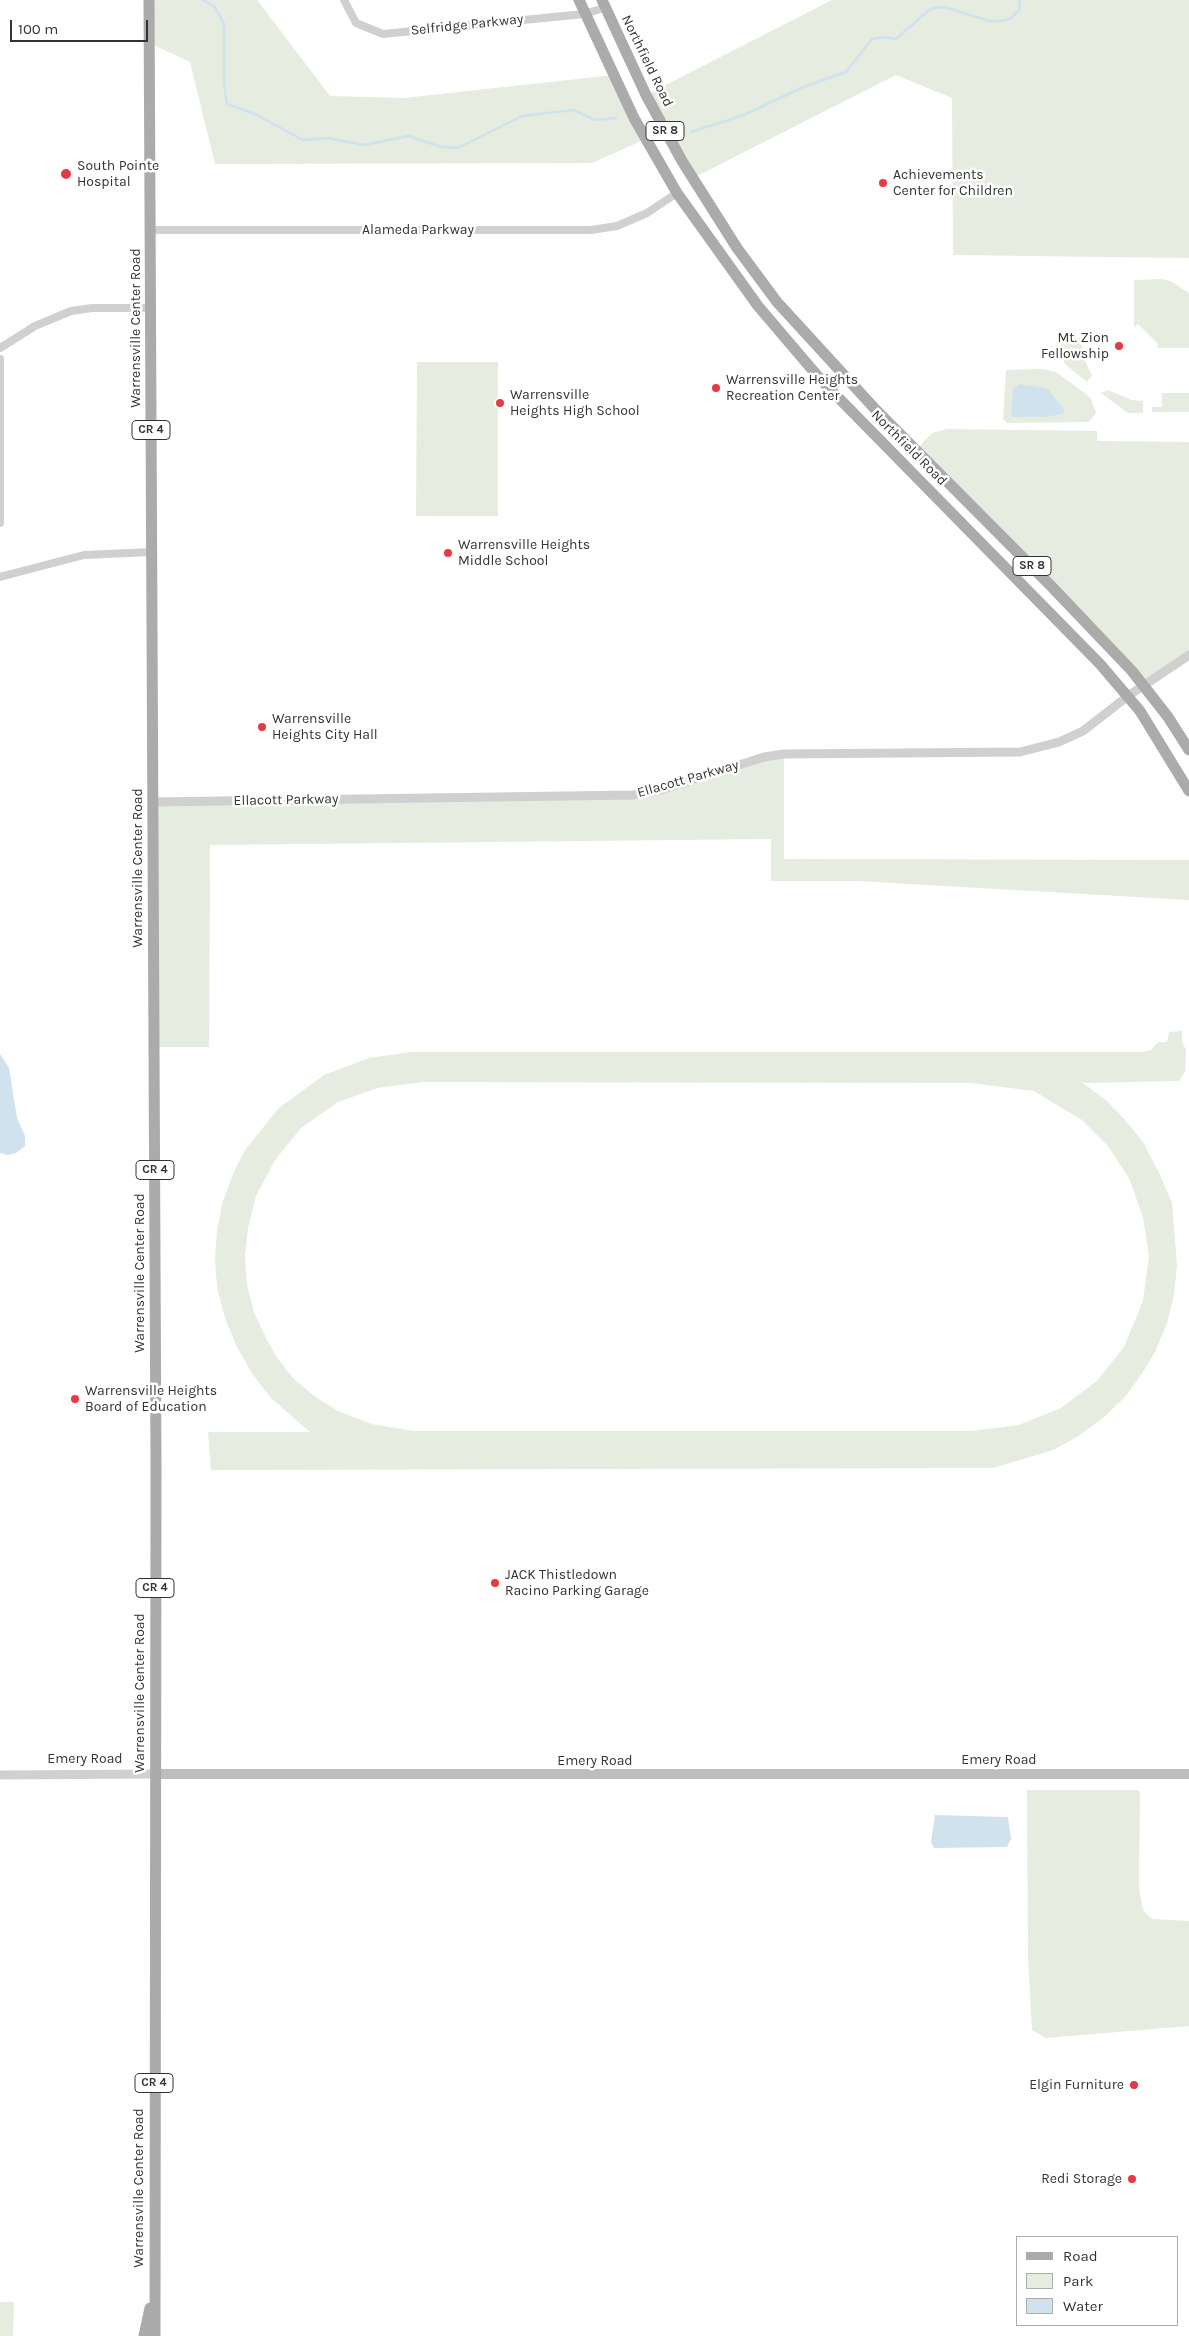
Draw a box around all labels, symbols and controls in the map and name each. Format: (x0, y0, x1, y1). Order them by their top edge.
scale bar (12, 10, 150, 42)
street label: Selfridge Parkway (410, 11, 524, 39)
street label: Northfield Road (618, 12, 676, 110)
text: 100 m (18, 20, 58, 38)
road number: SR 8 (646, 122, 684, 140)
place label: South Pointe Hospital (77, 158, 159, 190)
marker: South Pointe Hospital (59, 167, 73, 181)
place label: Achievements Center for Children (893, 167, 1013, 200)
marker: Achievements Center for Children (877, 177, 889, 189)
street label: Alameda Parkway (362, 222, 474, 238)
street label: Warrensville Center Road (128, 248, 144, 408)
place label: Mt. Zion Fellowship (1041, 330, 1109, 362)
marker: Mt. Zion Fellowship (1113, 340, 1125, 352)
place label: Warrensville Heights Recreation Center (726, 372, 858, 404)
marker: Warrensville Heights Recreation Center (710, 382, 722, 394)
place label: Warrensville Heights High School (510, 387, 640, 420)
marker: Warrensville Heights High School (494, 397, 506, 409)
street label: Northfield Road (868, 407, 950, 489)
road number: CR 4 (132, 420, 170, 440)
place label: Warrensville Heights Middle School (458, 537, 590, 570)
marker: Warrensville Heights Middle School (442, 547, 454, 559)
road number: SR 8 (1013, 556, 1051, 576)
place label: Warrensville Heights City Hall (272, 711, 378, 744)
marker: Warrensville Heights City Hall (256, 721, 268, 733)
street label: Ellacott Parkway (635, 756, 741, 802)
street label: Warrensville Center Road (130, 788, 146, 948)
street label: Ellacott Parkway (233, 791, 339, 809)
road number: CR 4 (136, 1160, 174, 1180)
street label: Warrensville Center Road (132, 1193, 148, 1353)
place label: Warrensville Heights Board of Education (85, 1383, 217, 1415)
marker: Warrensville Heights Board of Education (69, 1393, 81, 1405)
place label: JACK Thistledown Racino Parking Garage (505, 1567, 649, 1600)
marker: JACK Thistledown Racino Parking Garage (489, 1577, 501, 1589)
road number: CR 4 (136, 1579, 174, 1598)
street label: Warrensville Center Road (132, 1613, 148, 1773)
street label: Emery Road (47, 1751, 123, 1767)
street label: Emery Road (961, 1752, 1037, 1768)
street label: Emery Road (557, 1753, 633, 1769)
road number: CR 4 (135, 2074, 173, 2092)
place label: Elgin Furniture (1029, 2077, 1124, 2093)
marker: Elgin Furniture (1128, 2079, 1140, 2091)
street label: Warrensville Center Road (131, 2108, 147, 2268)
place label: Redi Storage (1041, 2171, 1122, 2187)
marker: Redi Storage (1126, 2173, 1138, 2185)
legend (1016, 2236, 1179, 2326)
text: Road (1063, 2247, 1098, 2265)
text: Park (1063, 2272, 1093, 2290)
text: Water (1063, 2297, 1103, 2315)

